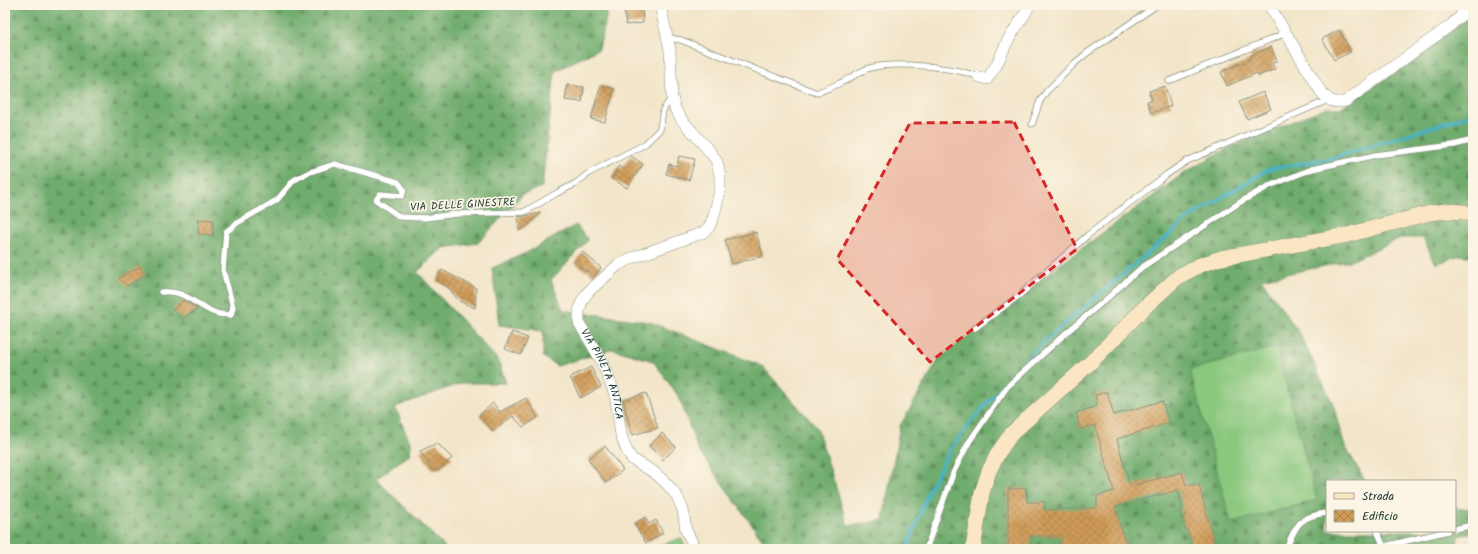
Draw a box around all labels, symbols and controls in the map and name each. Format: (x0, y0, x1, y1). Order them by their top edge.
street label: VIA DELLE GINESTRE (410, 193, 517, 217)
street label: VIA PINETA ANTICA (575, 325, 628, 421)
legend (1326, 480, 1456, 532)
text: Strada (1362, 487, 1395, 506)
text: Edificio (1362, 507, 1398, 526)

